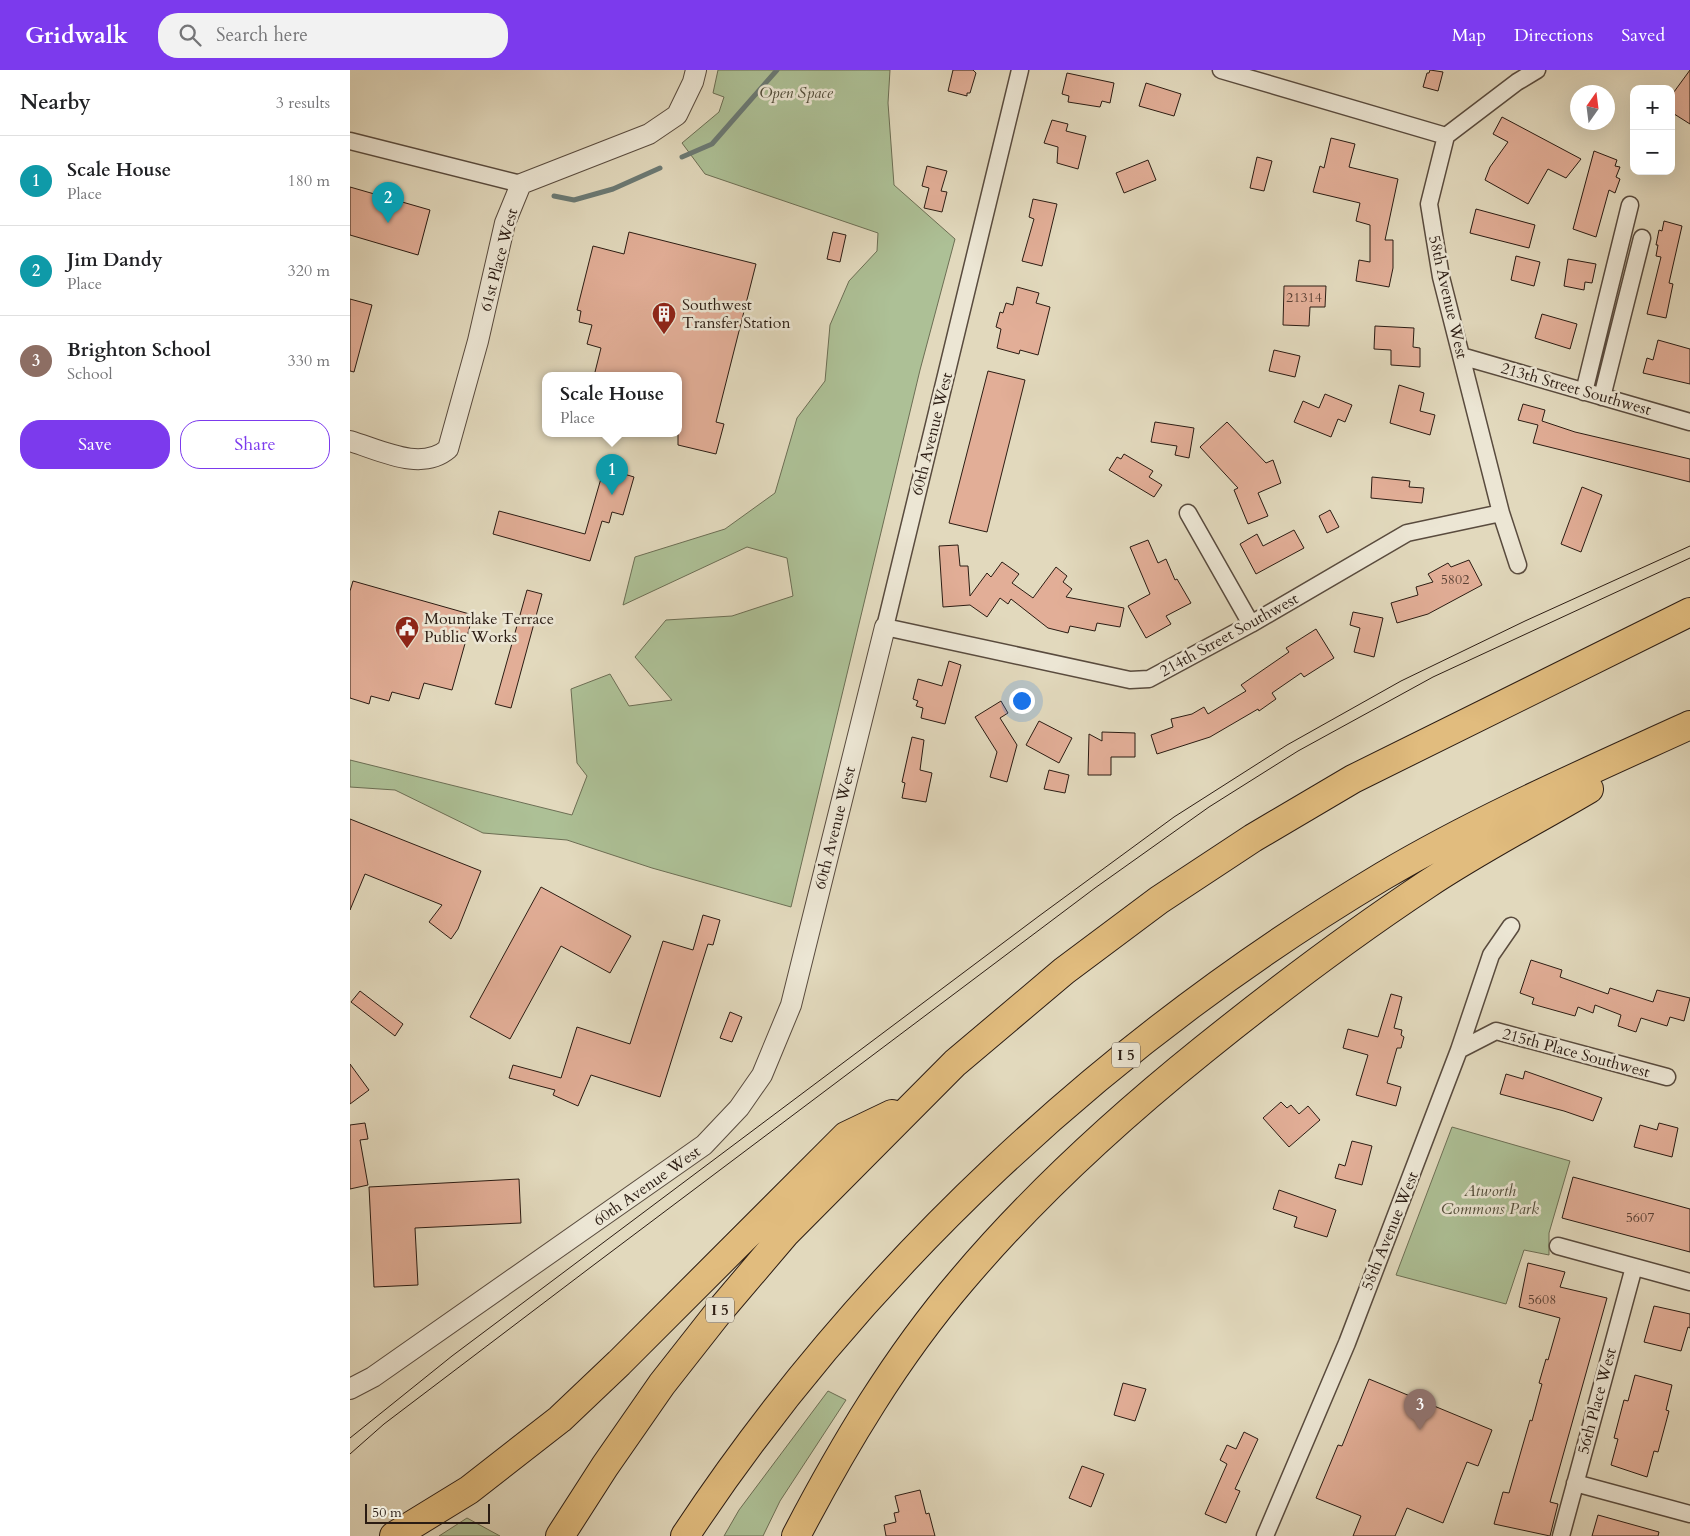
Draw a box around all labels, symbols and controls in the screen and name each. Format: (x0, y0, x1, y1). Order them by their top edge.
search box (158, 13, 508, 58)
text: Gridwalk (25, 19, 128, 52)
icon: search (176, 21, 204, 49)
text: Search here (216, 22, 308, 48)
text: Map (1452, 23, 1486, 48)
text: Directions (1514, 23, 1593, 48)
text: Saved (1621, 23, 1665, 48)
park label: Open Space (759, 82, 834, 104)
north arrow (1570, 85, 1615, 130)
map controls (1630, 85, 1675, 175)
button: + (1630, 85, 1675, 130)
text: Nearby (20, 88, 91, 117)
text: 3 results (276, 92, 330, 114)
button: − (1630, 130, 1675, 175)
text: Scale House (67, 157, 171, 183)
text: 1 (32, 170, 40, 192)
text: 180 m (288, 170, 330, 192)
pin: 2 (372, 182, 404, 223)
text: Place (67, 183, 102, 205)
street label: 61st Place West (475, 206, 523, 314)
street label: 58th Avenue West (1423, 233, 1473, 361)
text: Jim Dandy (67, 247, 162, 273)
text: 2 (32, 260, 40, 282)
text: 320 m (288, 260, 330, 282)
text: Place (67, 273, 102, 295)
house number: 21314 (1286, 288, 1322, 307)
place label: Southwest Transfer Station (682, 294, 790, 334)
building icon: Southwest Transfer Station (651, 301, 677, 335)
text: Brighton School (67, 337, 211, 363)
text: 3 (32, 350, 40, 372)
text: 330 m (288, 350, 330, 372)
street label: 213th Street Southwest (1498, 357, 1654, 421)
text: School (67, 363, 112, 385)
street label: 60th Avenue West (906, 370, 958, 498)
popup (542, 372, 682, 437)
text: Scale House (560, 381, 664, 407)
text: Place (560, 407, 595, 429)
button: Save (20, 420, 170, 469)
button: Share (180, 420, 330, 469)
pin: 1 (596, 454, 628, 495)
house number: 5802 (1441, 570, 1469, 589)
street label: 214th Street Southwest (1156, 588, 1302, 682)
place label: Mountlake Terrace Public Works (424, 608, 554, 648)
public building icon: Mountlake Terrace Public Works (394, 615, 420, 649)
your location (1009, 688, 1035, 714)
street label: 60th Avenue West (809, 764, 861, 892)
street label: 215th Place Southwest (1500, 1023, 1652, 1083)
road number: I 5 (1112, 1042, 1140, 1068)
street label: 60th Avenue West (589, 1141, 705, 1231)
street label: 58th Avenue West (1356, 1168, 1424, 1294)
park label: Atworth Commons Park (1441, 1180, 1539, 1220)
house number: 5607 (1626, 1208, 1654, 1227)
house number: 5608 (1528, 1290, 1556, 1309)
road number: I 5 (706, 1298, 734, 1322)
street label: 56th Place West (1572, 1345, 1622, 1457)
pin: 3 (1404, 1389, 1436, 1430)
scale bar (365, 1501, 490, 1524)
text: 50 m (372, 1503, 402, 1522)

